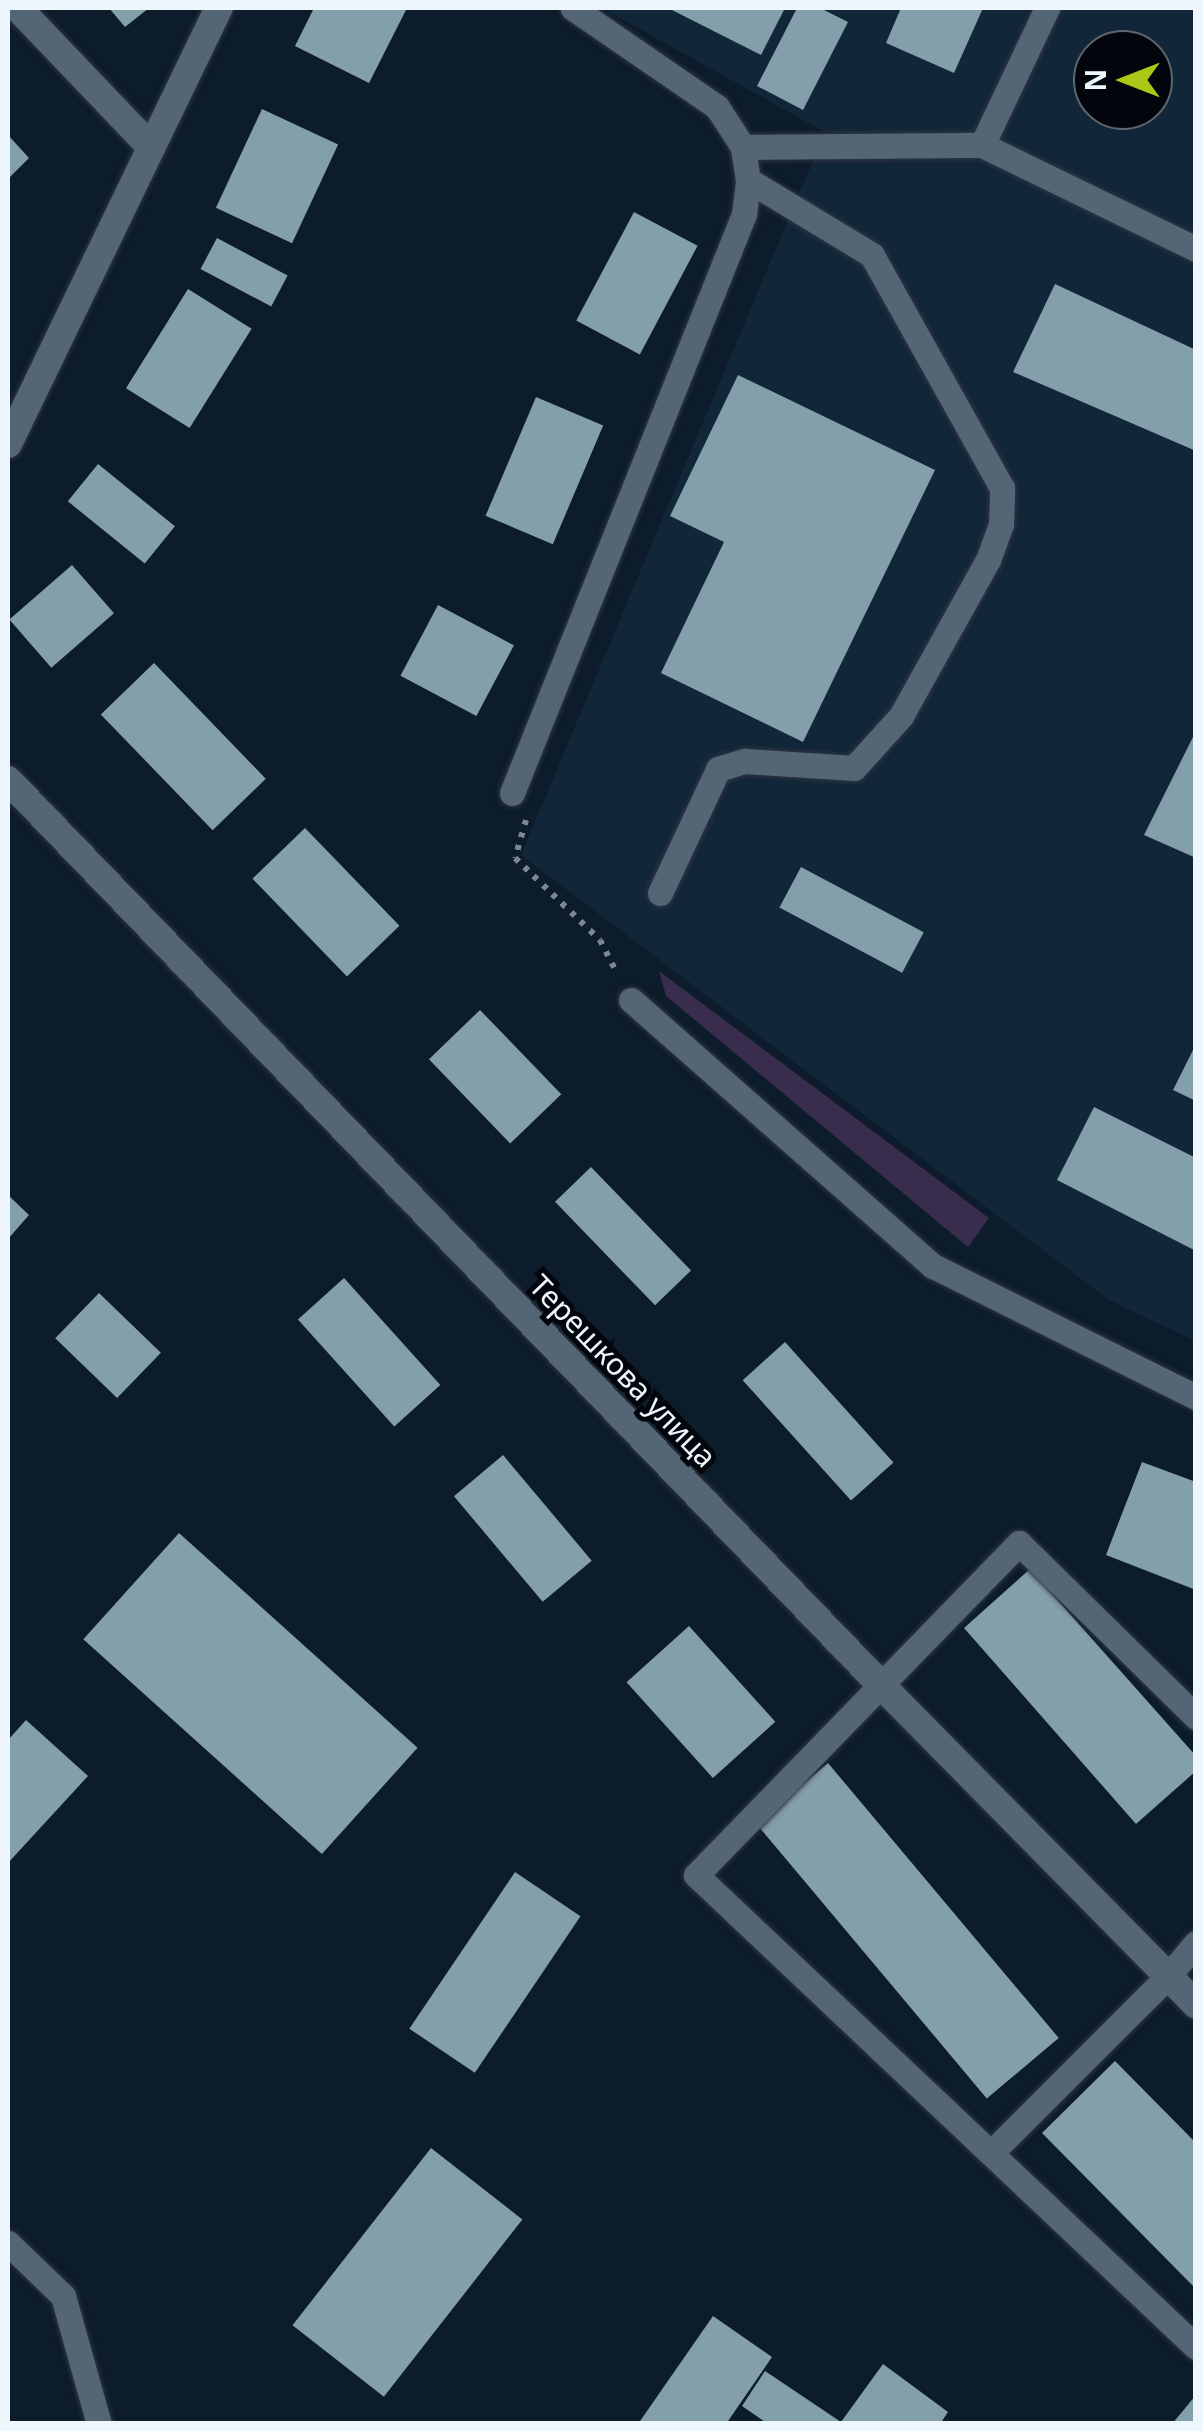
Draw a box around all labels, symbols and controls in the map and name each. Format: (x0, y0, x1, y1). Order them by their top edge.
north arrow (1073, 30, 1173, 130)
text: N (1076, 69, 1114, 91)
street label: Терешкова улица (522, 1267, 724, 1475)

